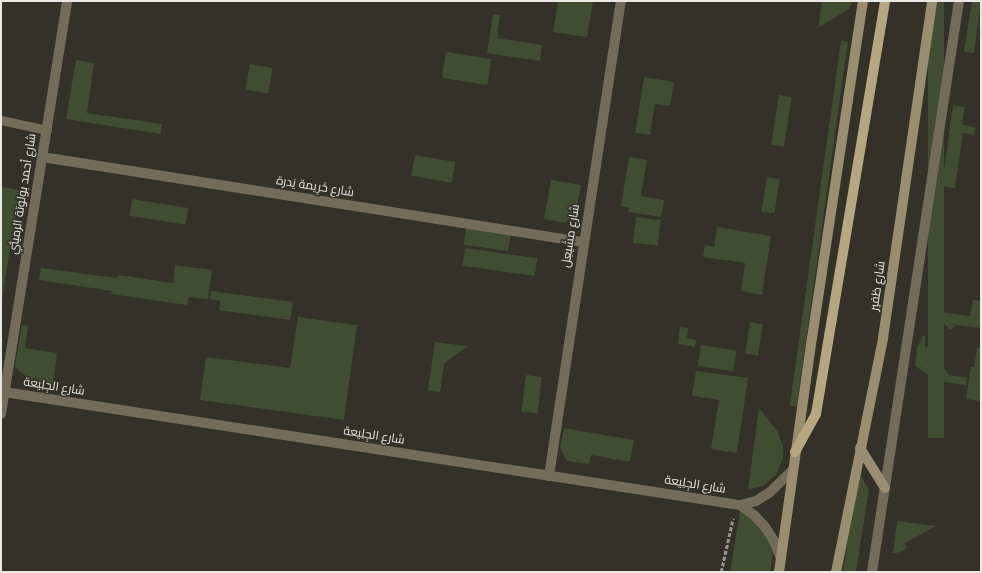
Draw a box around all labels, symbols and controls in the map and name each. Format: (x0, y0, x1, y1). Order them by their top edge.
street label: شارع أحمد بولوتة الرميثي (6, 133, 40, 255)
street label: شارع خَرِيمة يَدرة (275, 174, 355, 200)
street label: شارع مشَيعِل (559, 203, 583, 269)
street label: شارع ظفير (867, 260, 889, 312)
street label: شارع الجِلِيعة (22, 375, 86, 399)
street label: شارع الجِلِيعة (342, 424, 406, 448)
street label: شارع الجِلِيعة (663, 473, 727, 497)

